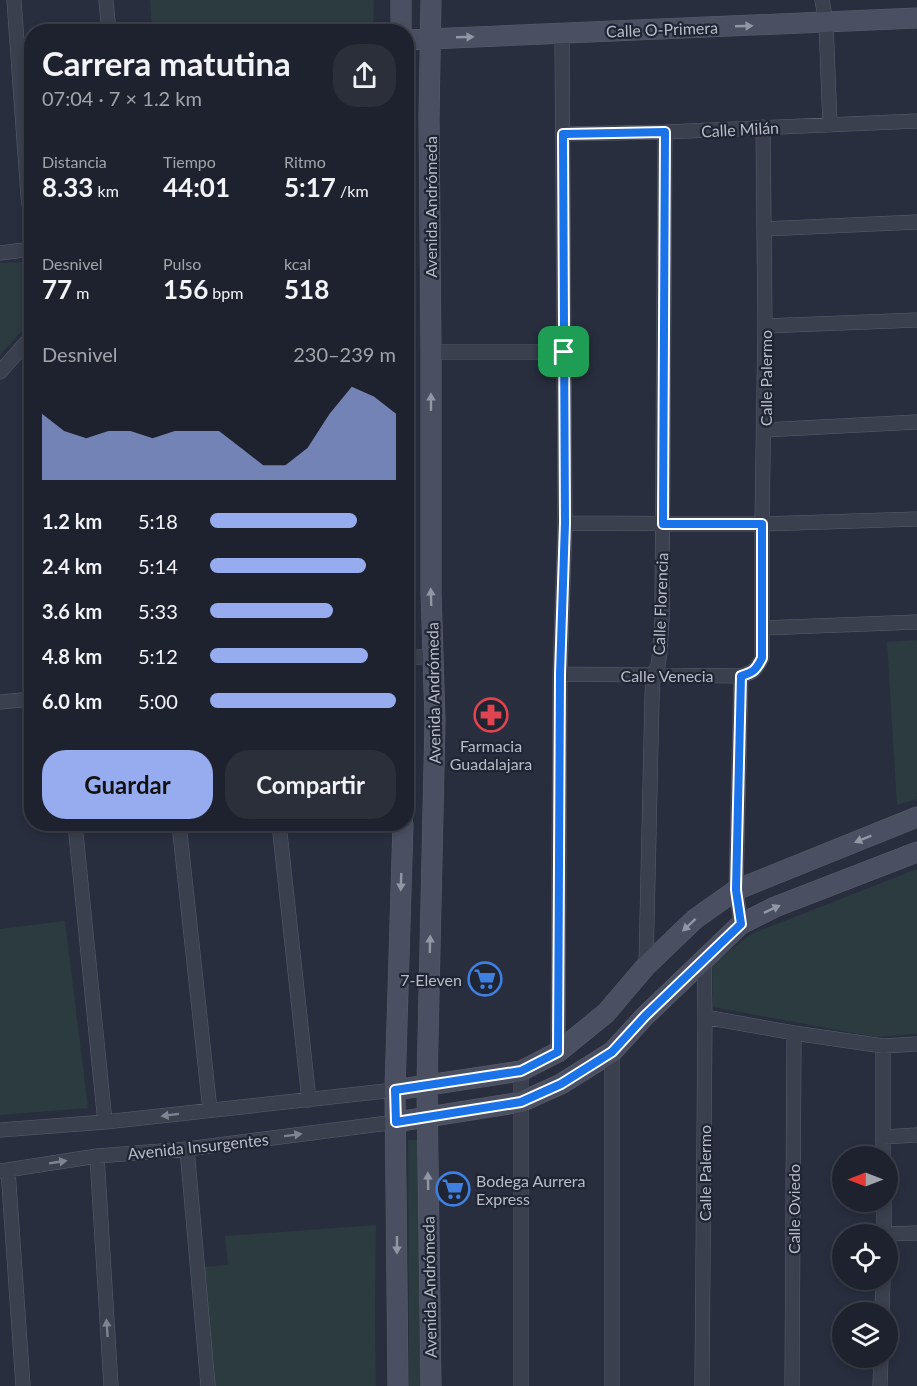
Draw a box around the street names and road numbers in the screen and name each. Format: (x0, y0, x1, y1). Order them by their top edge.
street label: Calle O-Primera (606, 18, 718, 40)
street label: Calle Milán (701, 117, 779, 141)
street label: Avenida Andrómeda (421, 136, 440, 278)
street label: Calle Palermo (756, 330, 775, 426)
street label: Calle Florencia (649, 552, 671, 656)
street label: Avenida Andrómeda (422, 622, 444, 764)
street label: Calle Venecia (620, 666, 714, 685)
street label: Calle Palermo (695, 1125, 714, 1221)
street label: Avenida Insurgentes (127, 1129, 270, 1163)
street label: Calle Oviedo (784, 1164, 803, 1254)
street label: Avenida Andrómeda (418, 1216, 440, 1358)

